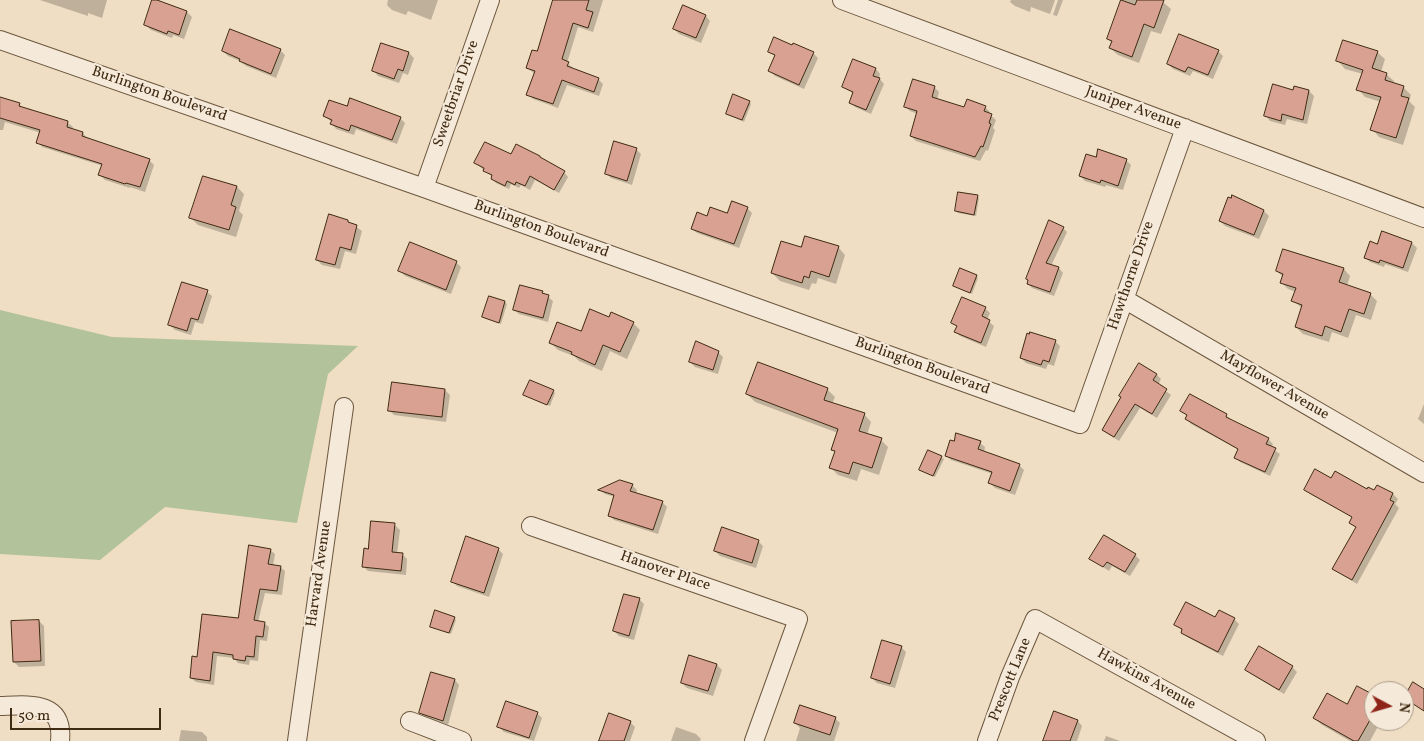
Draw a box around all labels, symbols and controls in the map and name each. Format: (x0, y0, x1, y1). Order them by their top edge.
street label: Sweetbriar Drive (430, 38, 484, 150)
street label: Burlington Boulevard (89, 63, 229, 127)
street label: Juniper Avenue (1083, 83, 1183, 135)
street label: Burlington Boulevard (471, 197, 611, 263)
street label: Hawthorne Drive (1105, 219, 1159, 333)
street label: Burlington Boulevard (852, 334, 992, 400)
street label: Mayflower Avenue (1216, 347, 1332, 425)
street label: Harvard Avenue (304, 520, 336, 628)
street label: Hanover Place (618, 548, 712, 596)
street label: Prescott Lane (986, 636, 1036, 724)
street label: Hawkins Avenue (1094, 645, 1198, 715)
north arrow (1364, 681, 1414, 731)
scale bar (12, 698, 164, 730)
text: N (1393, 701, 1413, 714)
text: 50 m (18, 706, 50, 727)

